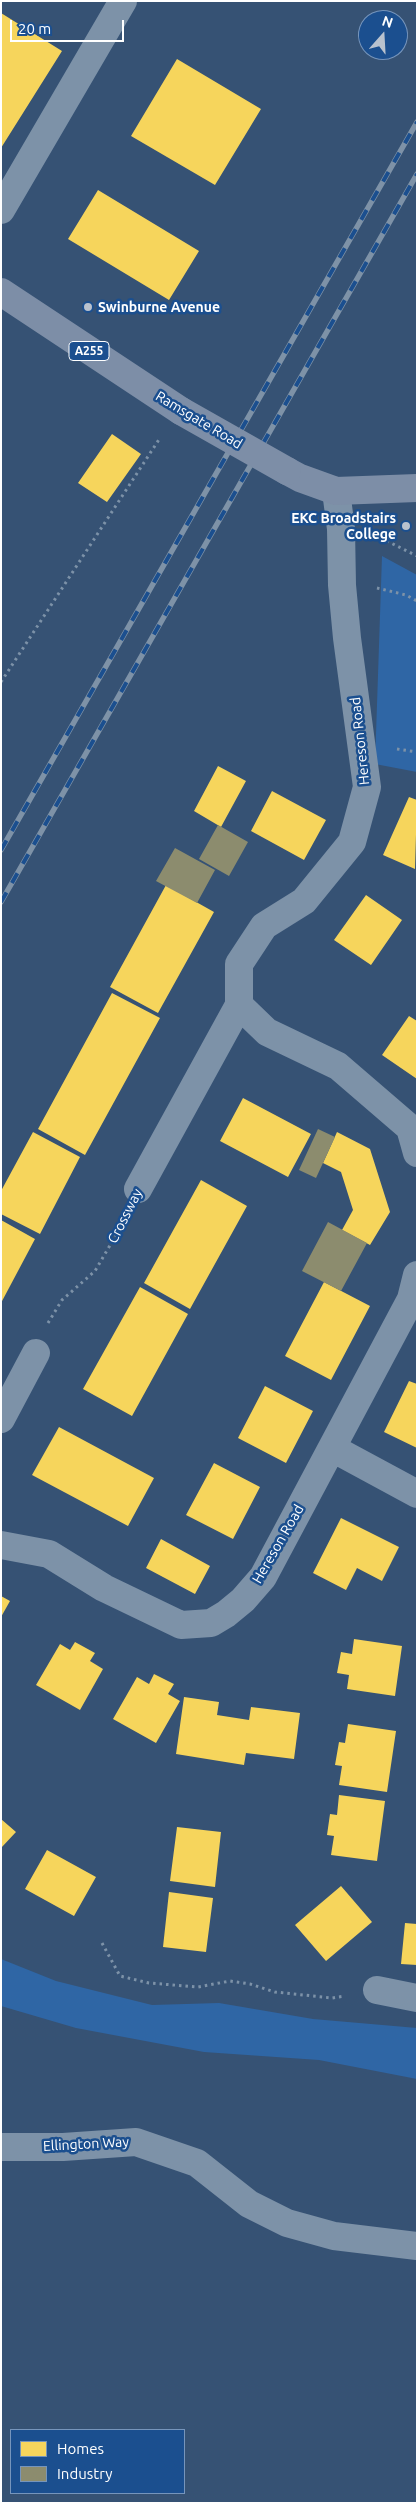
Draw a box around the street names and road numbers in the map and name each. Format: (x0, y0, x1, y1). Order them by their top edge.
road number: A255 (69, 342, 109, 361)
street label: Ramsgate Road (153, 388, 245, 452)
street label: Hereson Road (347, 696, 373, 786)
street label: Crossway (104, 1186, 146, 1246)
street label: Hereson Road (249, 1502, 307, 1586)
street label: Ellington Way (43, 2133, 129, 2155)

